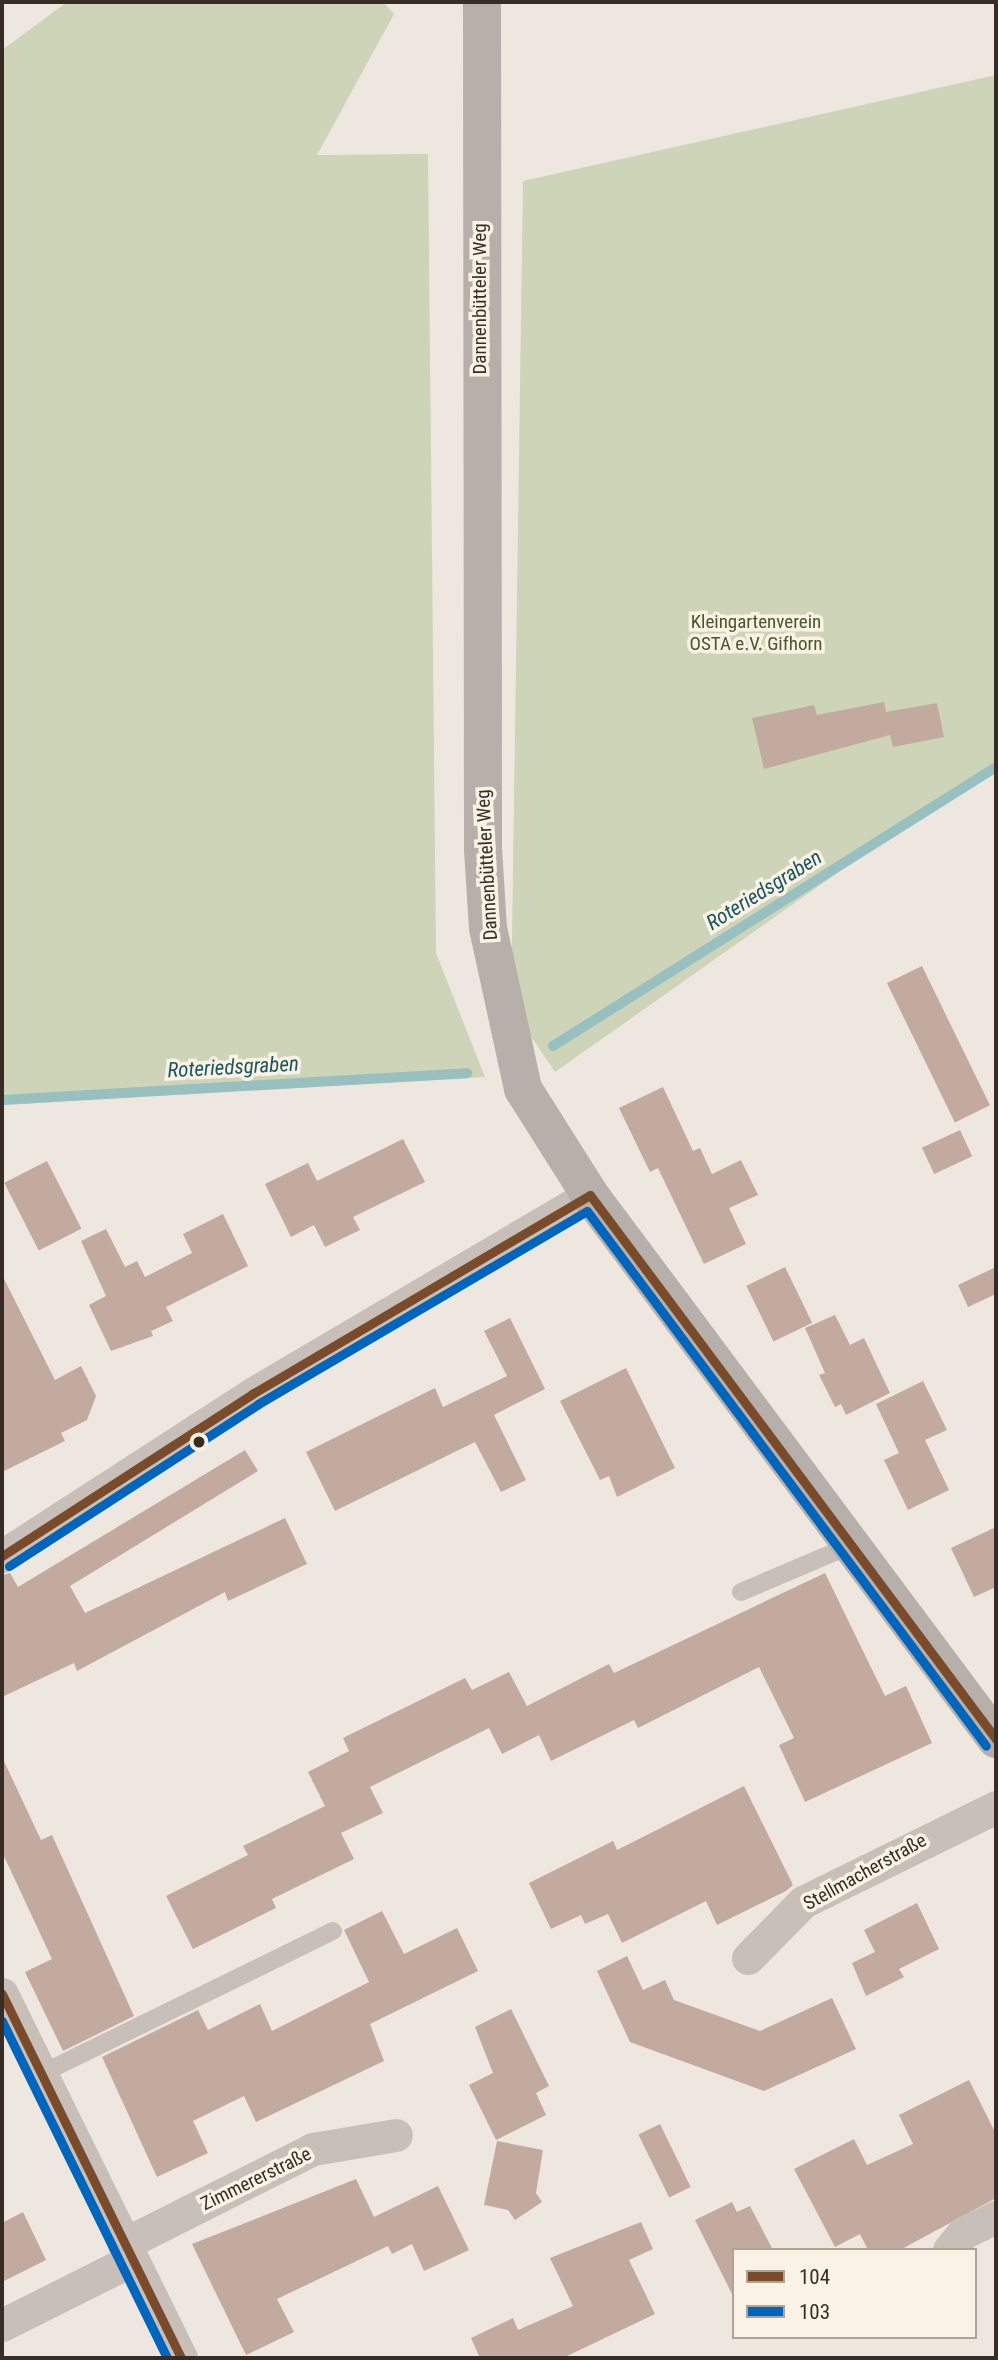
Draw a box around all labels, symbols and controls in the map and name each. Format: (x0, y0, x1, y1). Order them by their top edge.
street label: Dannenbütteler Weg (469, 223, 491, 375)
park label: Kleingartenverein OSTA e.V. Gifhorn (690, 611, 822, 655)
street label: Dannenbütteler Weg (472, 789, 502, 941)
water label: Roteriedsgraben (702, 844, 826, 936)
water label: Roteriedsgraben (167, 1051, 299, 1083)
unlabelled marker (192, 1435, 206, 1449)
street label: Stellmacherstraße (800, 1829, 930, 1915)
street label: Zimmererstraße (197, 2143, 315, 2215)
legend (732, 2248, 977, 2339)
text: 104 (799, 2265, 830, 2289)
text: 103 (799, 2300, 830, 2324)

